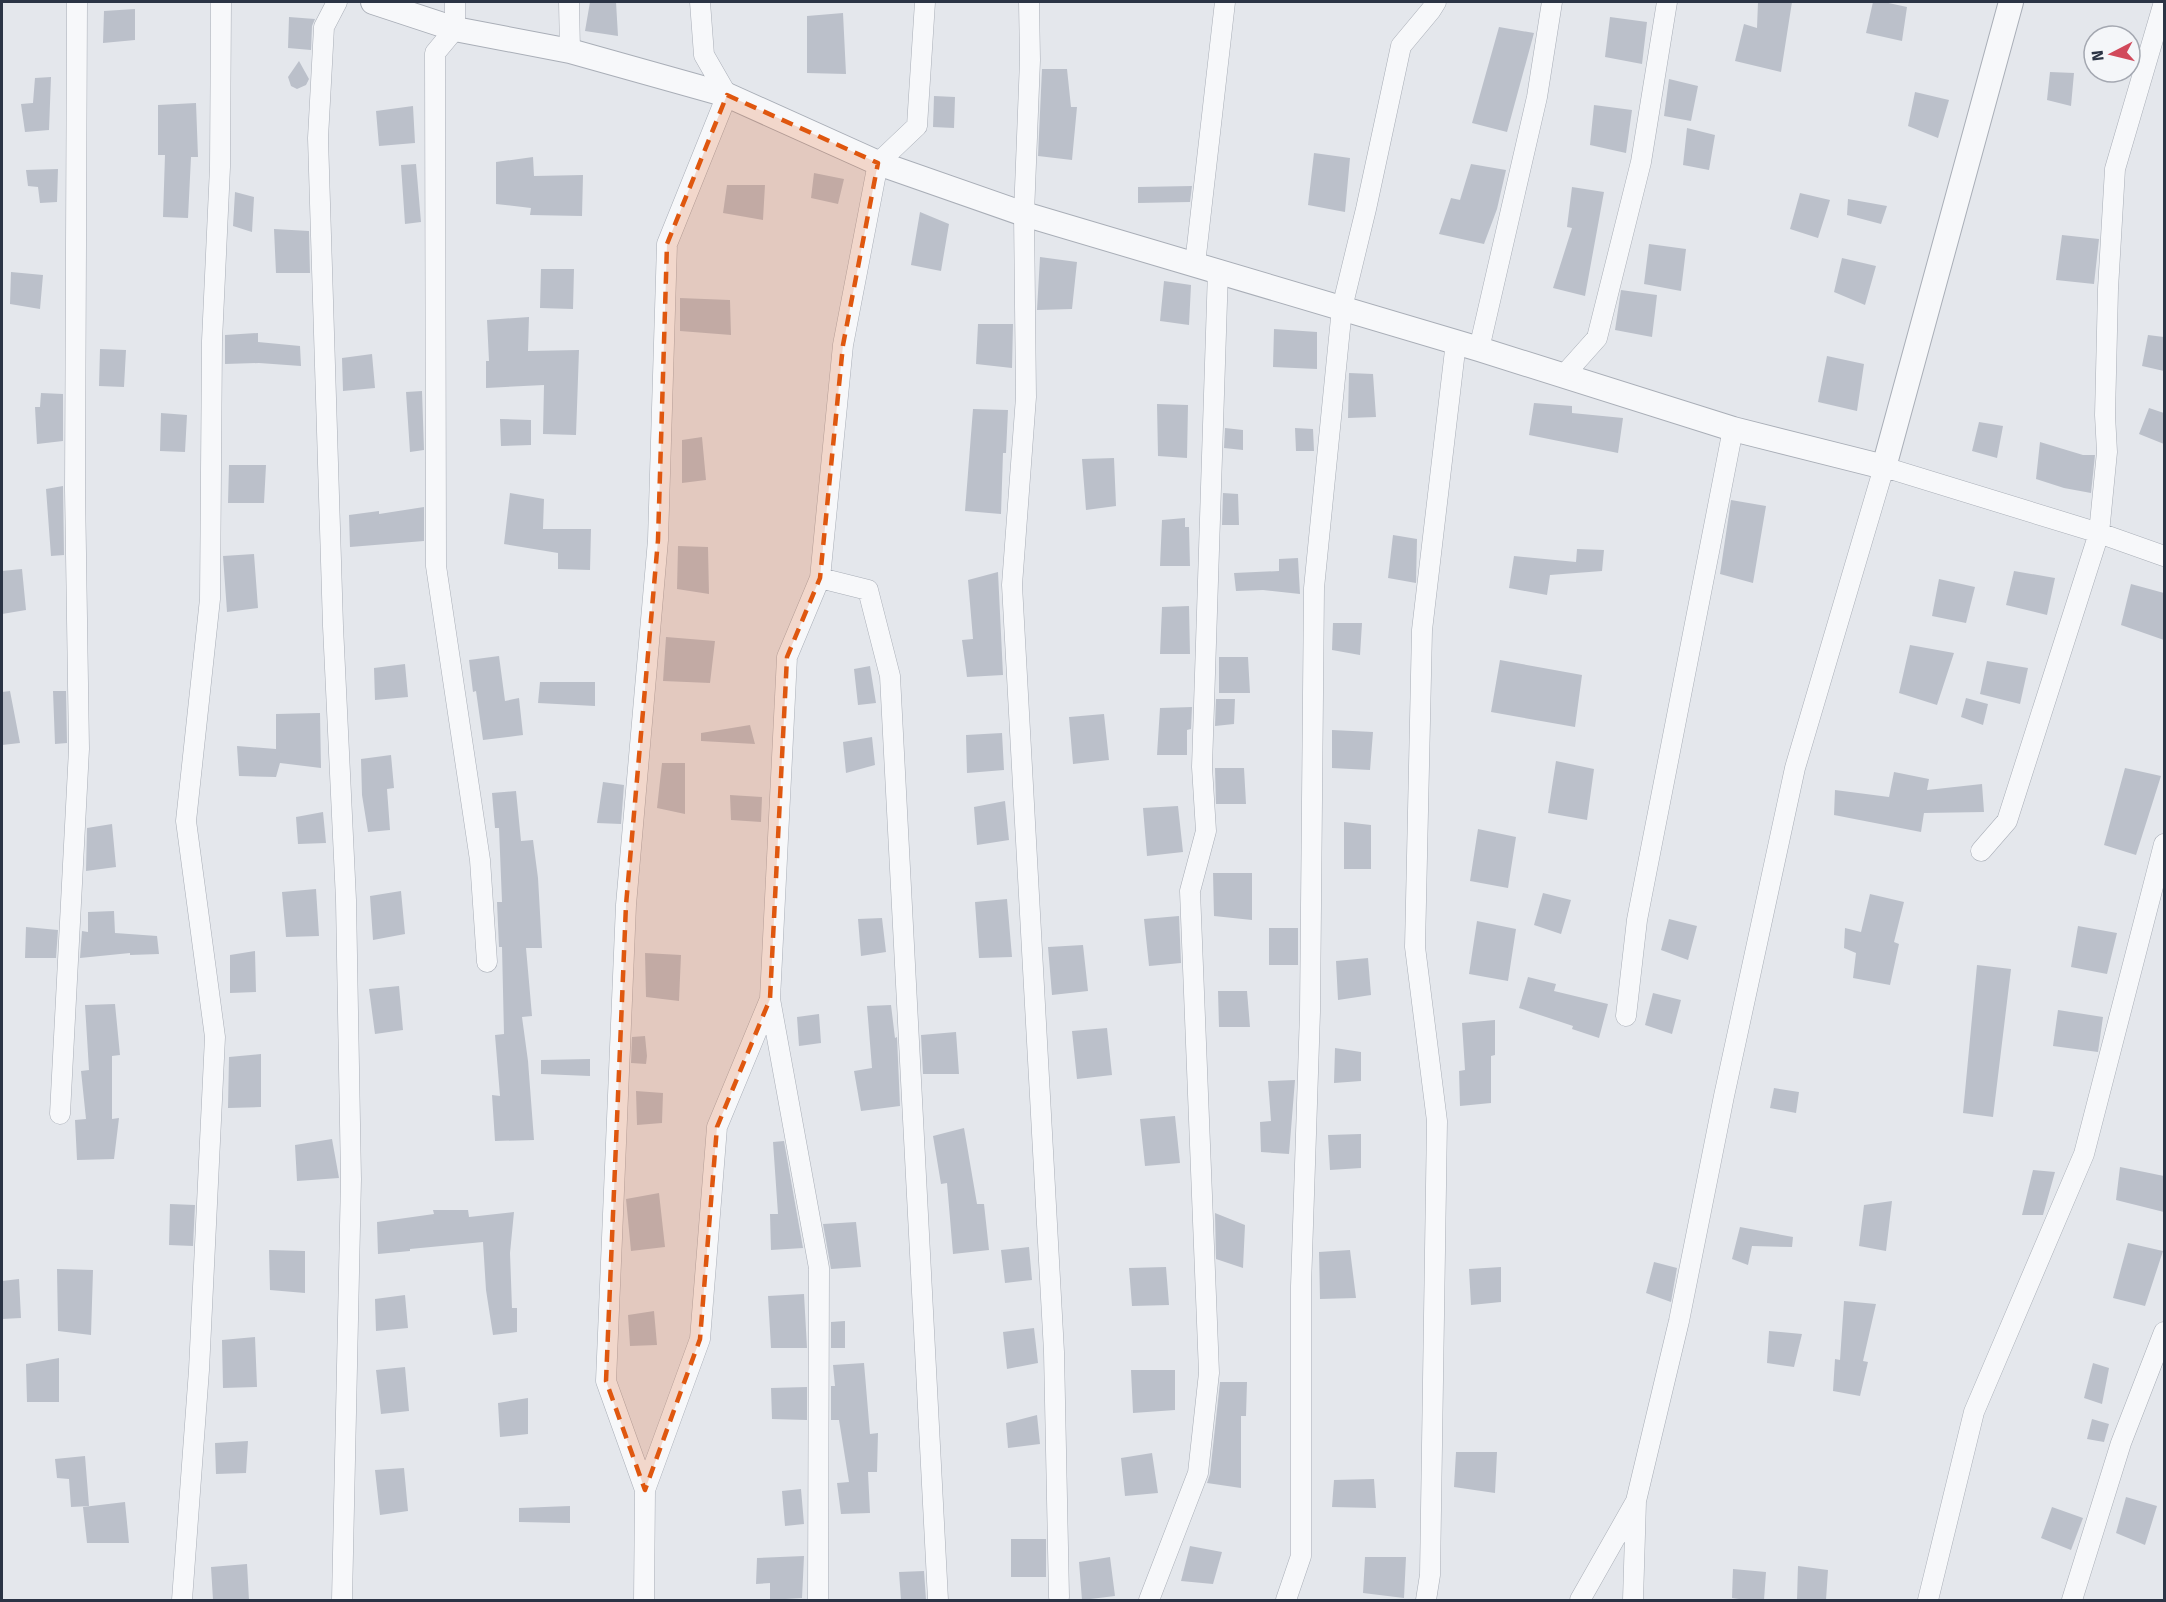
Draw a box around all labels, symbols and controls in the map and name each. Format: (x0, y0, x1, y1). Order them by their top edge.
north arrow (2082, 24, 2142, 84)
text: N (2088, 49, 2108, 62)

